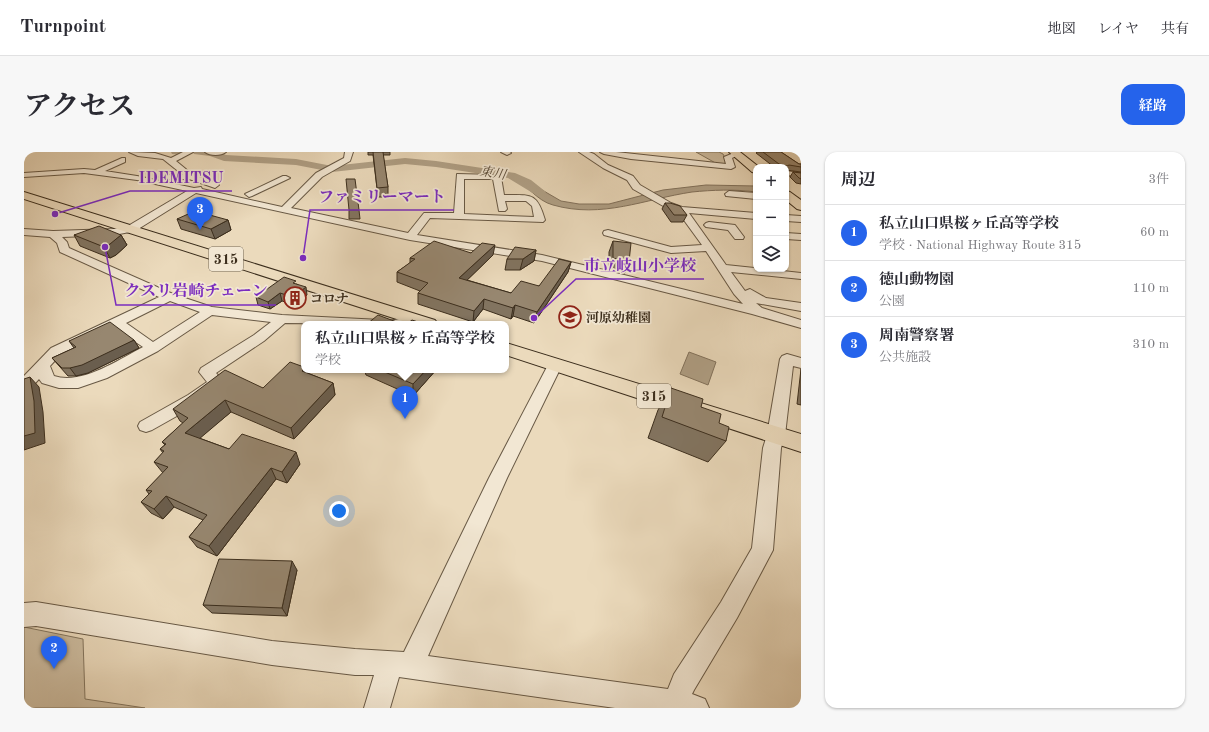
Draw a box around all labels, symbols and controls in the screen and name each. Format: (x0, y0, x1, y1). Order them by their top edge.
text: Turnpoint (20, 18, 106, 37)
text: 地図 (1048, 22, 1076, 36)
text: レイヤ (1098, 22, 1139, 36)
text: 共有 (1161, 22, 1189, 36)
button: 経路 (1121, 84, 1185, 125)
text: アクセス (24, 94, 135, 122)
callout: IDEMITSU (130, 163, 232, 191)
water label: 東川 (479, 164, 509, 182)
map controls (753, 164, 789, 272)
button: + (753, 164, 789, 200)
text: IDEMITSU (138, 171, 224, 187)
text: 周辺 (841, 172, 875, 189)
text: 3件 (1148, 173, 1169, 186)
callout: ファミリーマート (310, 182, 454, 210)
text: ファミリーマート (318, 189, 446, 206)
pin: 3 (187, 197, 213, 230)
button: − (753, 200, 789, 236)
text: 私立山口県桜ヶ丘高等学校 (879, 217, 1059, 232)
text: 1 (850, 226, 858, 239)
text: 60 m (1140, 226, 1169, 239)
button: layers (753, 236, 789, 272)
text: 学校 · National Highway Route 315 (879, 239, 1081, 252)
road number: 315 (209, 247, 243, 271)
callout: 市立岐山小学校 (576, 251, 704, 279)
text: 市立岐山小学校 (584, 257, 697, 275)
text: 徳山動物園 (879, 273, 954, 288)
callout: クスリ岩崎チェーン (116, 277, 276, 305)
text: クスリ岩崎チェーン (124, 282, 268, 300)
text: 2 (850, 282, 858, 295)
text: 110 m (1132, 282, 1169, 295)
building icon: コロナ (282, 285, 308, 311)
place label: コロナ (310, 292, 349, 306)
text: 公園 (879, 295, 905, 308)
school or university icon: 河原幼稚園 (557, 304, 583, 330)
place label: 河原幼稚園 (586, 310, 651, 325)
popup (301, 321, 509, 373)
text: 周南警察署 (879, 329, 954, 344)
text: 私立山口県桜ヶ丘高等学校 (315, 332, 495, 347)
text: 3 (850, 338, 858, 351)
text: 310 m (1132, 338, 1169, 351)
text: 公共施設 (879, 351, 931, 364)
text: 学校 (315, 354, 341, 367)
road number: 315 (637, 384, 671, 408)
pin: 1 (392, 386, 418, 419)
your location (329, 501, 349, 521)
pin: 2 (41, 636, 67, 669)

